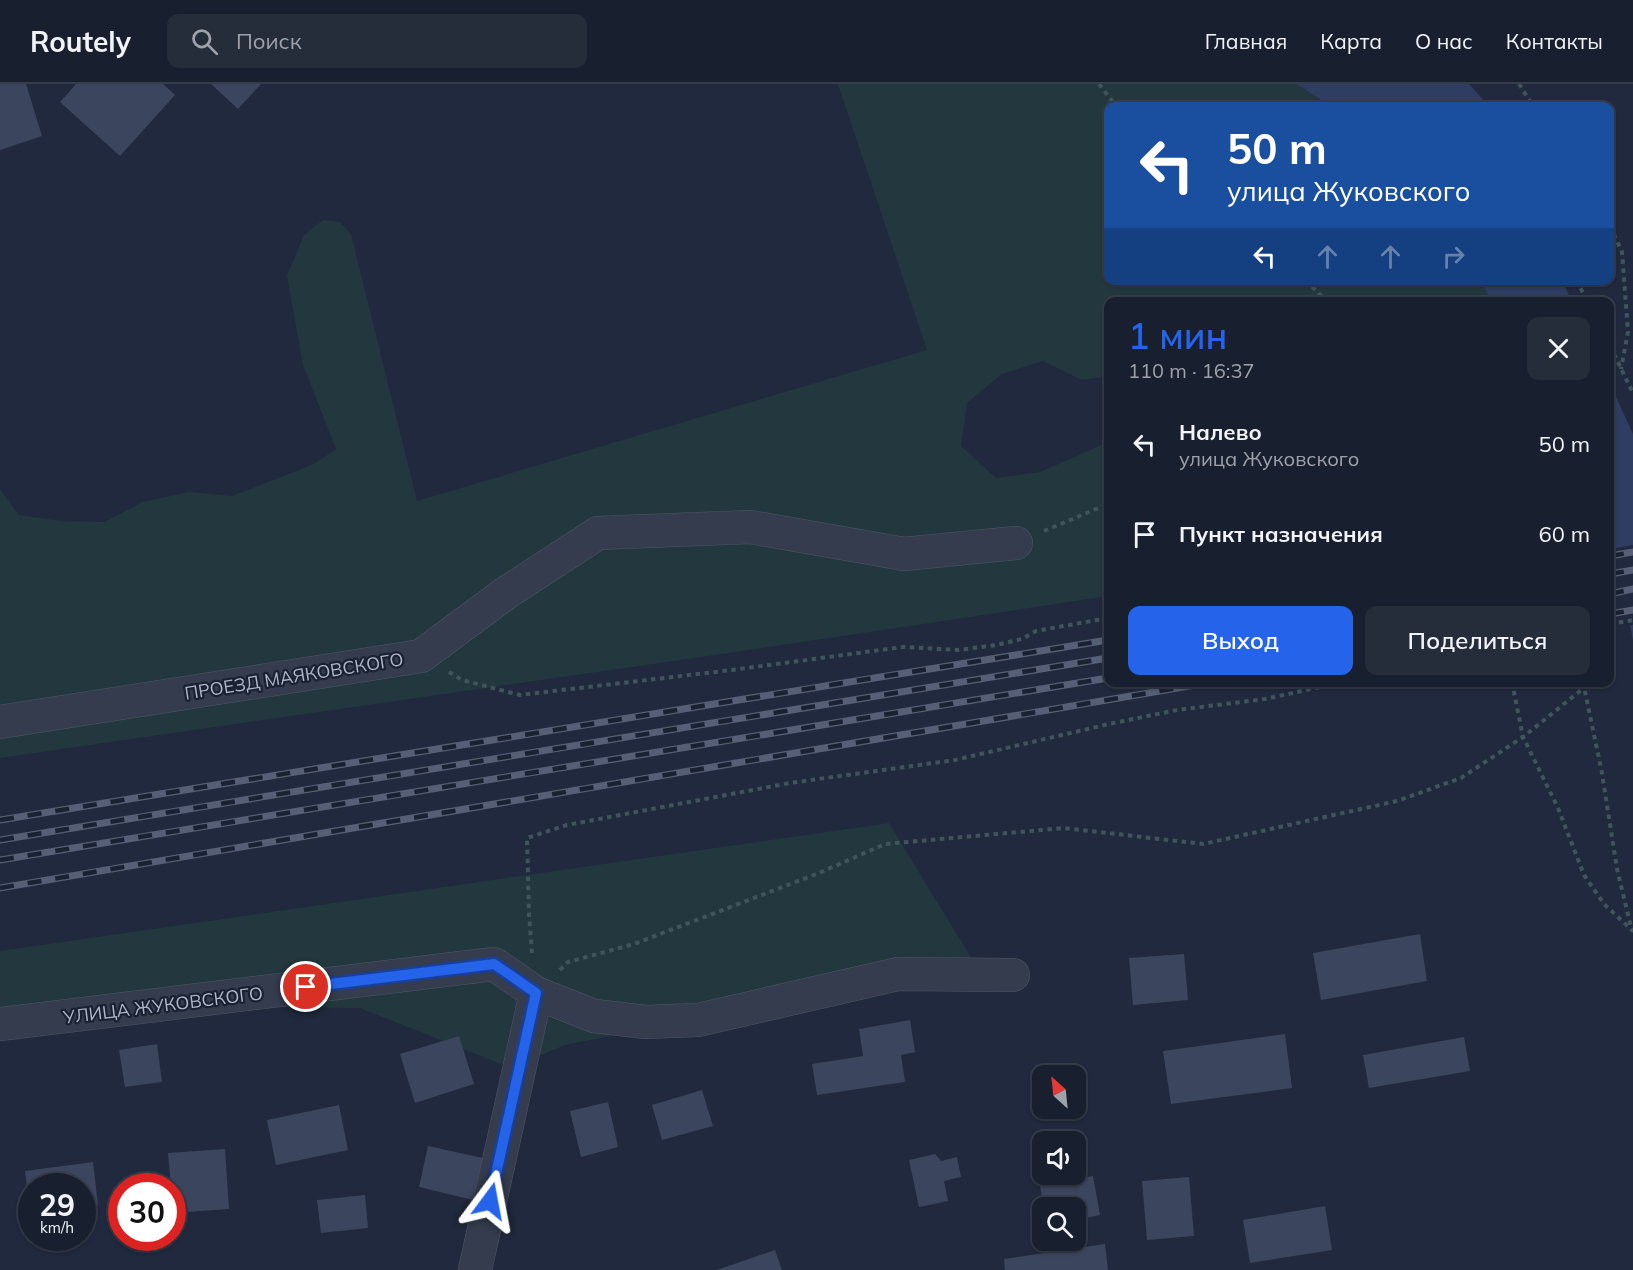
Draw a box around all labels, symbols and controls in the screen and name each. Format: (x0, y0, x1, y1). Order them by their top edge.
search box (167, 14, 587, 68)
text: Routely (30, 24, 131, 59)
icon: search (188, 25, 221, 58)
text: Поиск (236, 27, 302, 55)
text: Главная (1205, 28, 1287, 54)
text: Карта (1320, 28, 1382, 54)
text: О нас (1415, 28, 1473, 54)
text: Контакты (1506, 28, 1603, 54)
text: 50 m (1227, 122, 1327, 175)
icon: left (1128, 126, 1206, 204)
text: улица Жуковского (1227, 174, 1470, 208)
icon: left (1248, 240, 1281, 273)
icon: ahead (1311, 240, 1344, 273)
icon: ahead (1374, 240, 1407, 273)
icon: right (1437, 240, 1470, 273)
text: 1 мин (1128, 313, 1227, 358)
button: close (1527, 317, 1590, 380)
text: 110 m · 16:37 (1128, 358, 1254, 383)
text: Налево (1179, 418, 1262, 446)
icon: left (1128, 428, 1161, 461)
text: 50 m (1539, 430, 1590, 458)
text: улица Жуковского (1179, 446, 1359, 471)
icon: arrive (1128, 518, 1161, 551)
text: Пункт назначения (1179, 520, 1383, 548)
text: 60 m (1539, 520, 1590, 548)
button: Выход (1128, 606, 1353, 675)
button: Поделиться (1365, 606, 1590, 675)
street label: ПРОЕЗД МАЯКОВСКОГО (183, 647, 405, 705)
pin (280, 961, 331, 1012)
icon: arrive (289, 970, 322, 1003)
street label: УЛИЦА ЖУКОВСКОГО (61, 981, 264, 1029)
north arrow (1032, 1065, 1086, 1119)
map controls (1032, 1065, 1086, 1251)
button: sound (1032, 1131, 1086, 1185)
position arrow (458, 1169, 522, 1233)
speed limit sign: 30 (108, 1173, 186, 1251)
text: 29 (39, 1186, 75, 1224)
button: search (1032, 1197, 1086, 1251)
text: km/h (40, 1218, 74, 1237)

